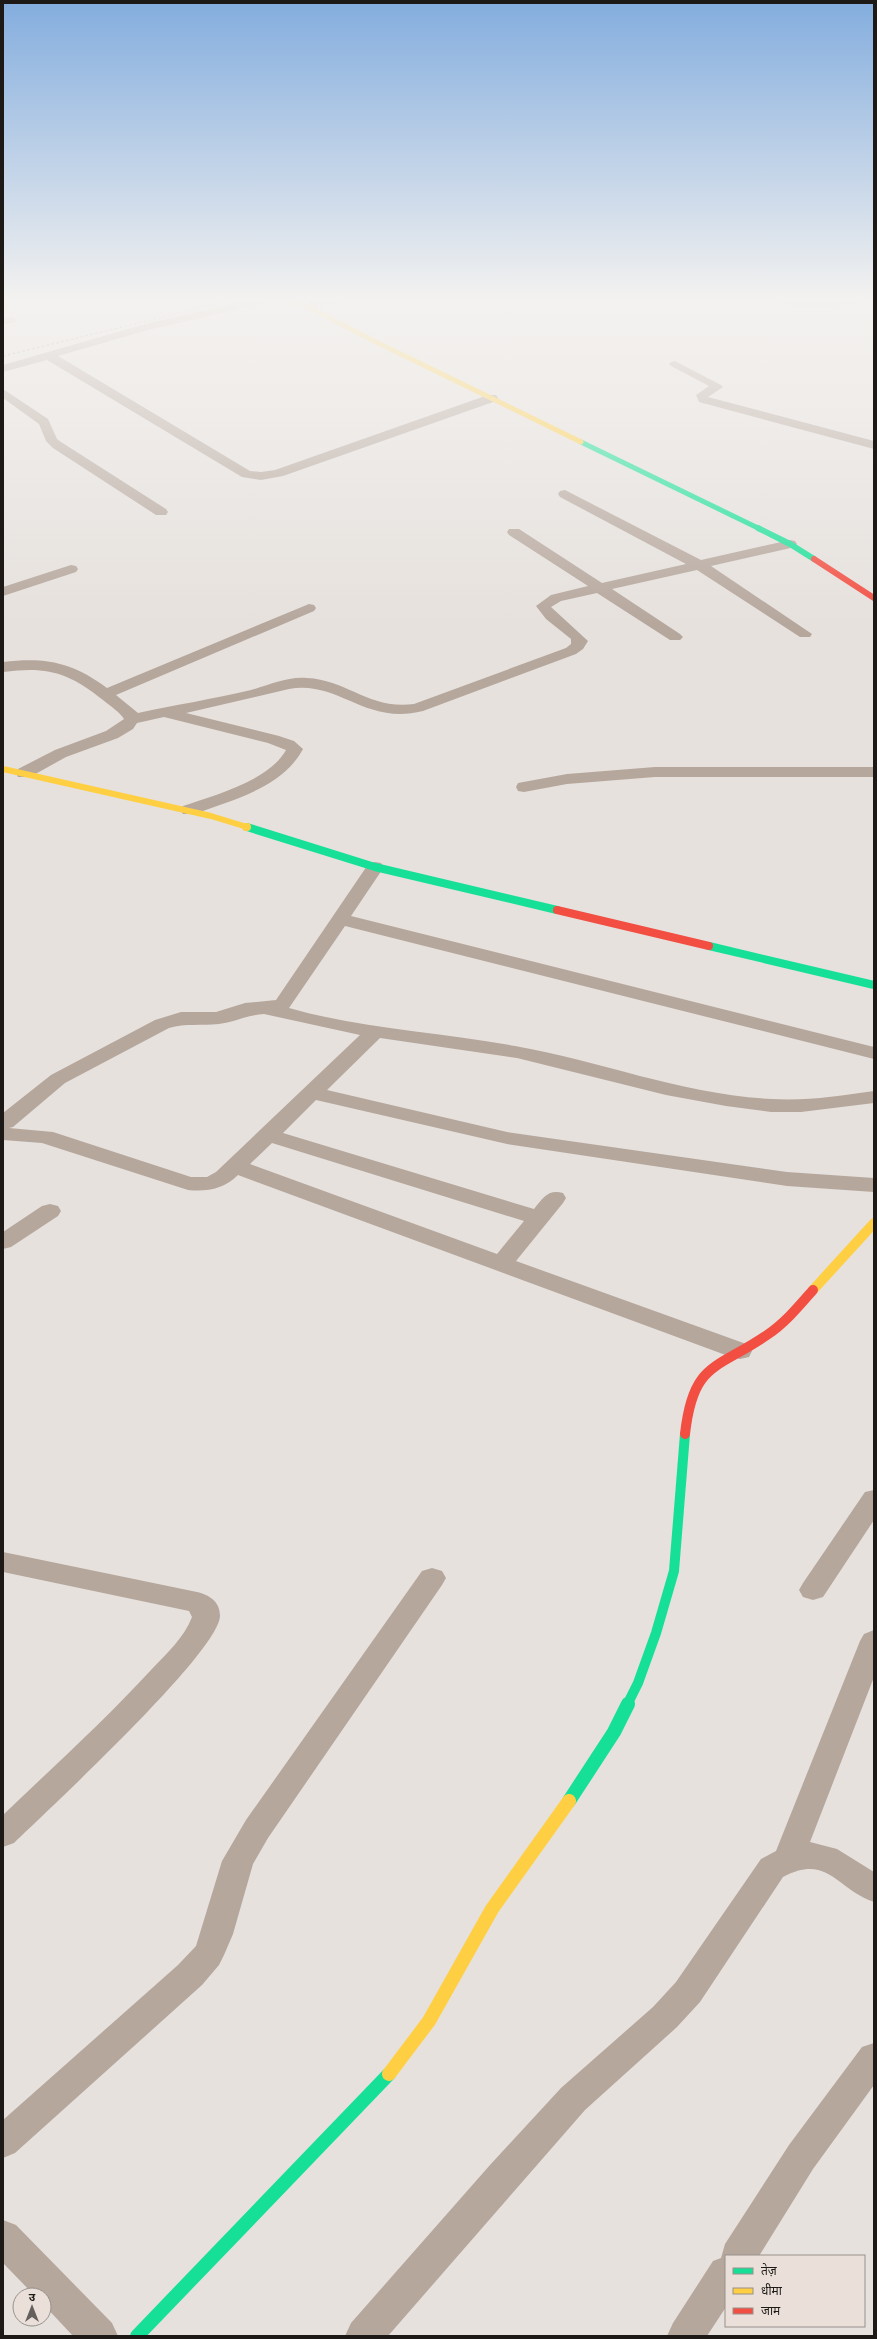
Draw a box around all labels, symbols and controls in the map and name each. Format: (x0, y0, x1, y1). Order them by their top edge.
legend (725, 2255, 865, 2327)
text: तेज़ (761, 2263, 778, 2278)
text: धीमा (761, 2283, 783, 2298)
north arrow (12, 2287, 52, 2327)
text: उ (29, 2291, 36, 2304)
text: जाम (761, 2304, 781, 2318)

